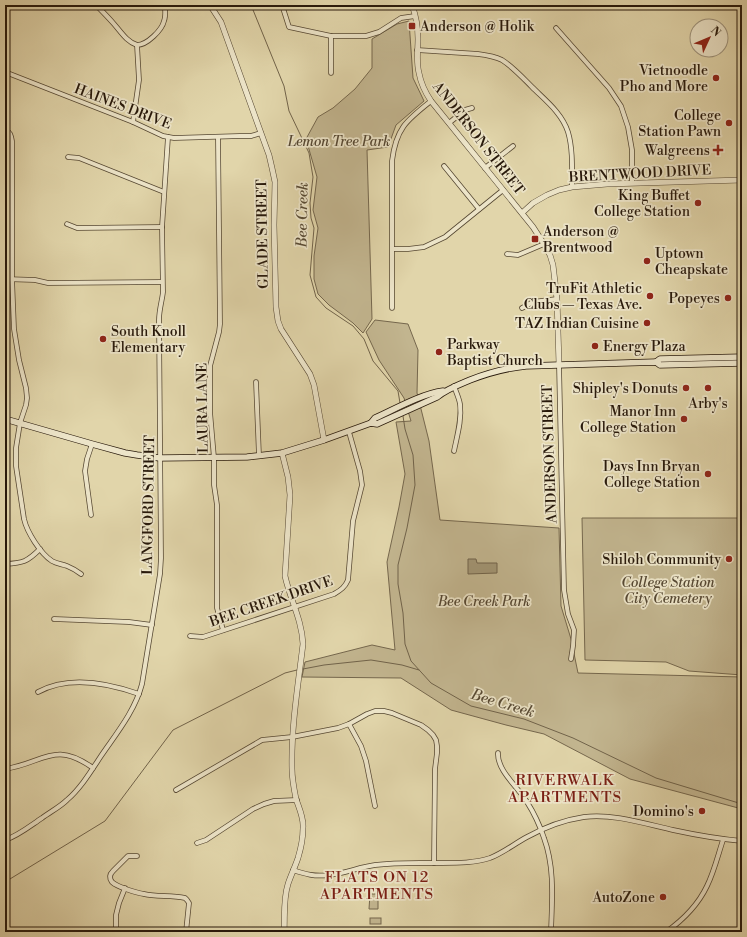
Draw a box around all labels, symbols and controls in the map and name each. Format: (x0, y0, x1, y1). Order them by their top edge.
place label: Anderson @ Holik (419, 18, 535, 36)
north arrow (689, 18, 729, 58)
marker: Anderson @ Holik (407, 21, 417, 31)
text: N (707, 24, 724, 40)
place label: Vietnoodle Pho and More (620, 62, 708, 96)
marker: Vietnoodle Pho and More (711, 73, 721, 83)
street label: ANDERSON STREET (428, 78, 528, 199)
street label: HAINES DRIVE (71, 80, 174, 134)
place label: College Station Pawn (638, 107, 722, 141)
marker: College Station Pawn (724, 118, 734, 128)
park label: Lemon Tree Park (287, 133, 390, 151)
place label: Walgreens (644, 142, 710, 160)
marker: Walgreens (713, 145, 723, 155)
street label: BRENTWOOD DRIVE (567, 161, 712, 187)
street label: GLADE STREET (253, 179, 273, 289)
water label: Bee Creek (292, 182, 313, 249)
place label: King Buffet College Station (594, 187, 691, 221)
marker: King Buffet College Station (693, 198, 703, 208)
place label: Anderson @ Brentwood (542, 223, 619, 257)
marker: Anderson @ Brentwood (530, 234, 540, 244)
place label: Uptown Cheapskate (655, 245, 728, 279)
marker: Uptown Cheapskate (642, 256, 652, 266)
place label: TruFit Athletic Clubs — Texas Ave. (524, 280, 642, 314)
place label: Popeyes (669, 290, 720, 308)
marker: TruFit Athletic Clubs — Texas Ave. (645, 291, 655, 301)
marker: Popeyes (723, 293, 733, 303)
place label: TAZ Indian Cuisine (515, 315, 639, 333)
marker: TAZ Indian Cuisine (642, 318, 652, 328)
place label: South Knoll Elementary (111, 323, 186, 357)
marker: South Knoll Elementary (98, 334, 108, 344)
place label: Parkway Baptist Church (446, 336, 543, 370)
place label: Energy Plaza (603, 338, 686, 356)
marker: Energy Plaza (590, 341, 600, 351)
marker: Parkway Baptist Church (434, 347, 444, 357)
street label: LAURA LANE (193, 363, 213, 453)
place label: Shipley's Donuts (573, 380, 678, 398)
marker: Shipley's Donuts (681, 383, 691, 393)
marker: Arby's (703, 383, 713, 393)
street label: ANDERSON STREET (539, 384, 561, 525)
place label: Arby's (687, 395, 728, 413)
place label: Manor Inn College Station (580, 403, 677, 437)
marker: Manor Inn College Station (679, 414, 689, 424)
street label: LANGFORD STREET (139, 435, 159, 575)
place label: Days Inn Bryan College Station (603, 458, 701, 492)
marker: Days Inn Bryan College Station (703, 469, 713, 479)
place label: Shiloh Community (602, 551, 721, 569)
marker: Shiloh Community (724, 554, 734, 564)
street label: BEE CREEK DRIVE (206, 572, 335, 632)
park label: College Station City Cemetery (621, 574, 715, 608)
park label: Bee Creek Park (437, 593, 530, 611)
water label: Bee Creek (468, 685, 537, 722)
district label: RIVERWALK APARTMENTS (507, 771, 622, 807)
place label: Domino's (633, 803, 694, 821)
marker: Domino's (697, 806, 707, 816)
district label: FLATS ON 12 APARTMENTS (319, 868, 434, 904)
place label: AutoZone (591, 889, 655, 907)
marker: AutoZone (658, 892, 668, 902)

